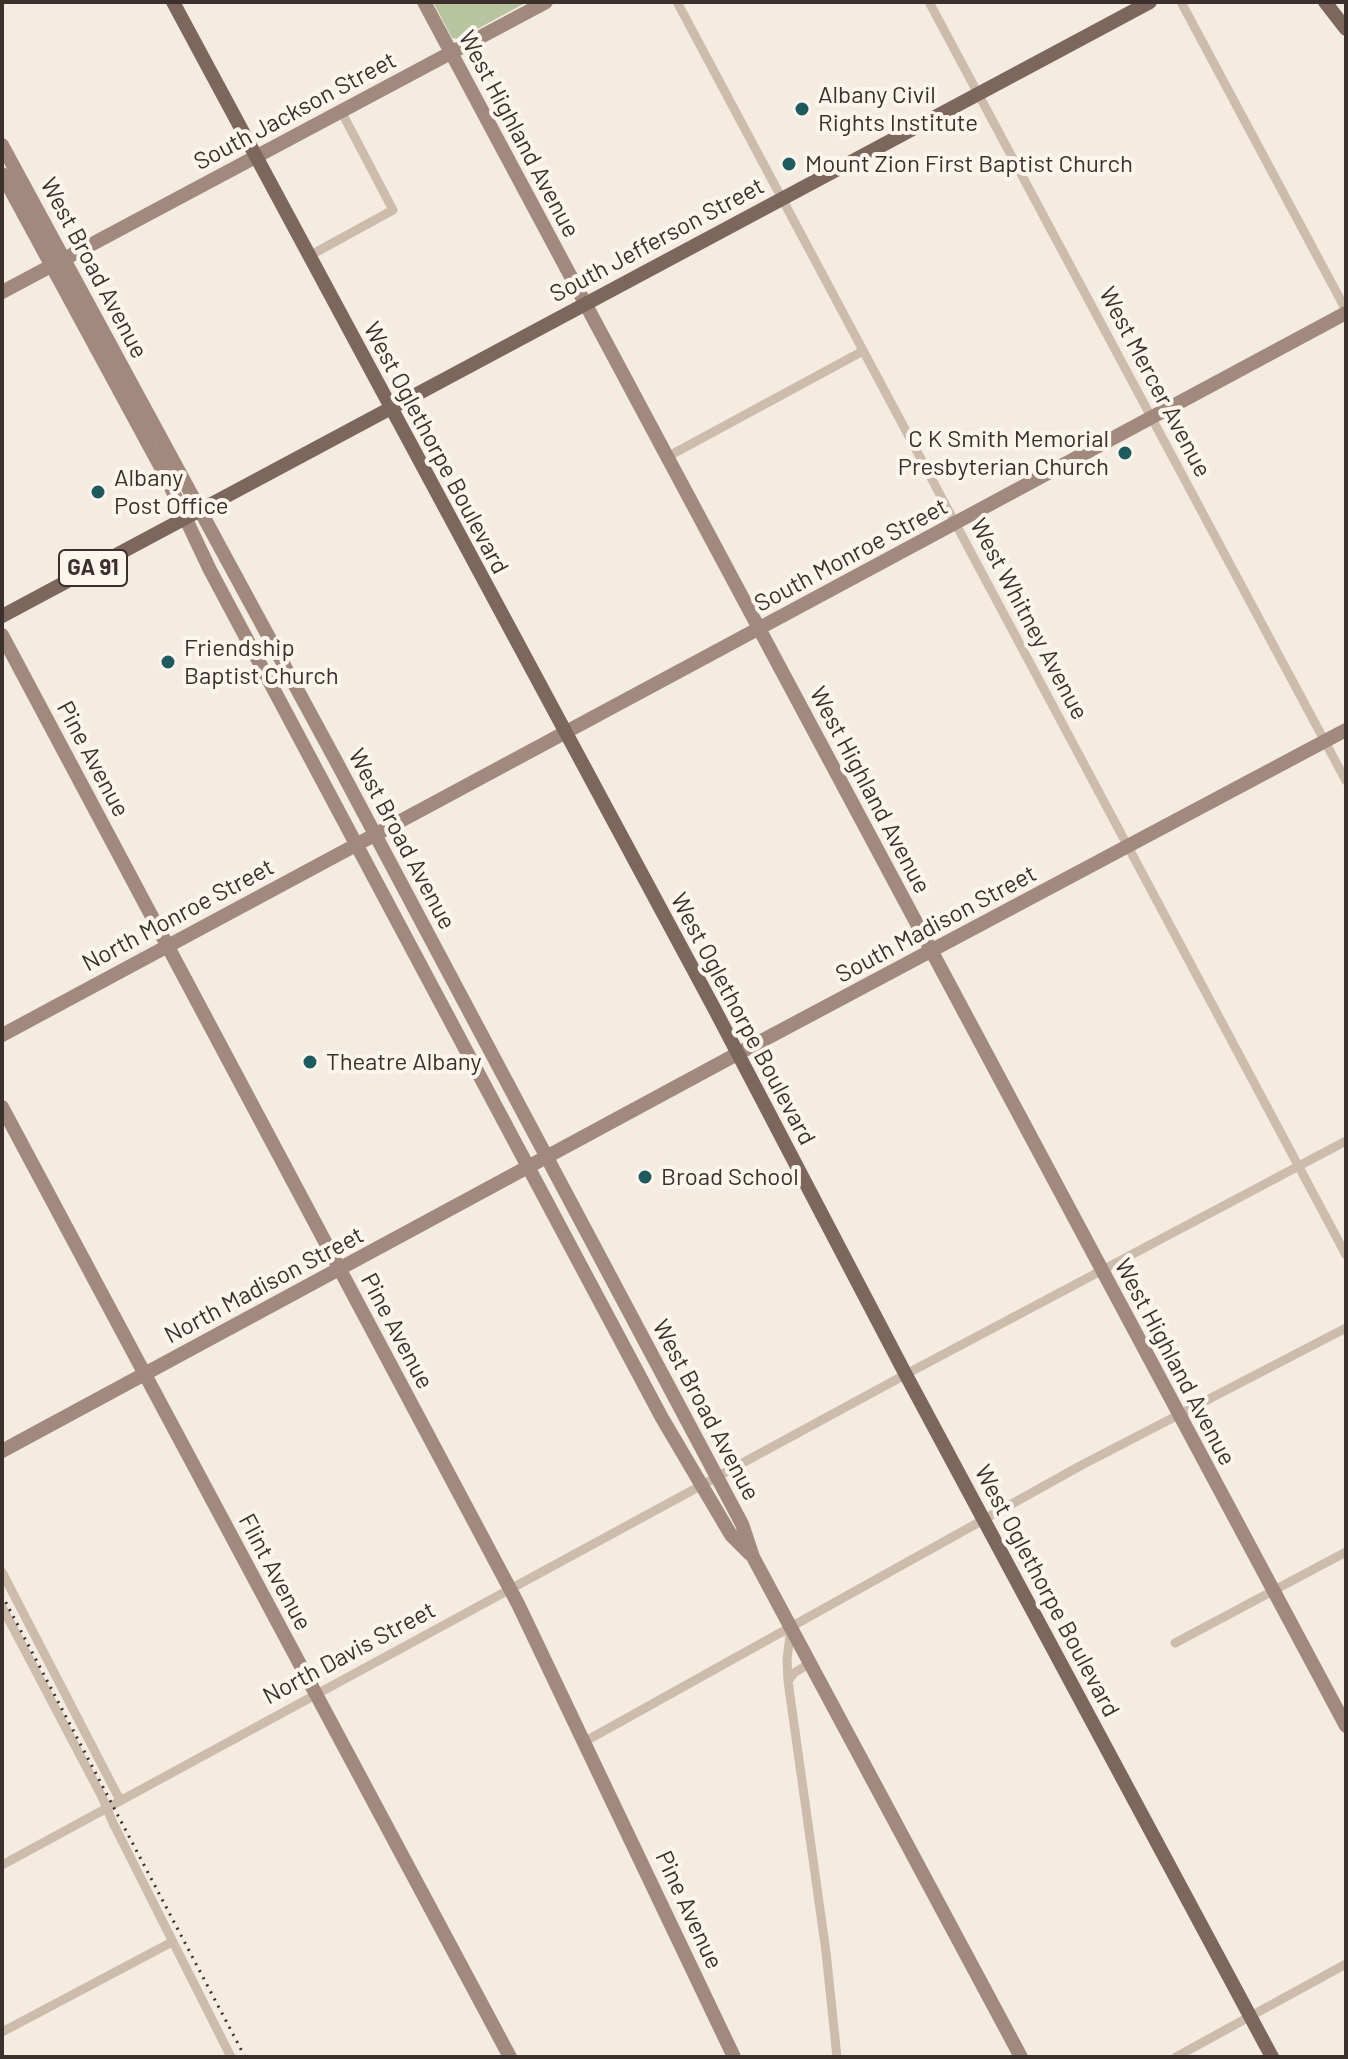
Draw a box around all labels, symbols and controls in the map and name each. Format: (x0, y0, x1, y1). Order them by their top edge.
street label: West Highland Avenue (452, 26, 586, 242)
street label: South Jackson Street (189, 46, 401, 176)
place label: Albany Civil Rights Institute (818, 81, 978, 137)
marker: Albany Civil Rights Institute (793, 100, 811, 118)
place label: Mount Zion First Baptist Church (805, 150, 1133, 178)
marker: Mount Zion First Baptist Church (780, 155, 798, 173)
street label: South Jefferson Street (545, 171, 769, 309)
street label: West Broad Avenue (34, 173, 154, 363)
street label: West Mercer Avenue (1093, 282, 1217, 482)
street label: West Oglethorpe Boulevard (357, 317, 515, 579)
place label: C K Smith Memorial Presbyterian Church (898, 425, 1109, 481)
marker: C K Smith Memorial Presbyterian Church (1116, 444, 1134, 462)
place label: Albany Post Office (114, 464, 229, 520)
marker: Albany Post Office (89, 483, 107, 501)
street label: South Monroe Street (750, 492, 952, 618)
street label: West Whitney Avenue (964, 513, 1094, 725)
road number: GA 91 (59, 550, 127, 586)
place label: Friendship Baptist Church (184, 634, 339, 690)
marker: Friendship Baptist Church (159, 653, 177, 671)
street label: West Highland Avenue (803, 682, 937, 898)
street label: Pine Avenue (50, 696, 136, 822)
street label: West Broad Avenue (342, 744, 462, 934)
street label: North Monroe Street (77, 852, 279, 978)
street label: South Madison Street (831, 859, 1041, 989)
street label: West Oglethorpe Boulevard (664, 888, 822, 1150)
place label: Theatre Albany (326, 1048, 481, 1076)
marker: Theatre Albany (301, 1053, 319, 1071)
place label: Broad School (661, 1163, 799, 1191)
marker: Broad School (636, 1168, 654, 1186)
street label: North Madison Street (160, 1220, 368, 1350)
street label: West Highland Avenue (1108, 1254, 1242, 1470)
street label: Pine Avenue (354, 1268, 440, 1394)
street label: West Broad Avenue (646, 1315, 766, 1505)
street label: West Oglethorpe Boulevard (968, 1460, 1126, 1722)
street label: Flint Avenue (232, 1509, 318, 1635)
street label: North Davis Street (258, 1595, 440, 1711)
street label: Pine Avenue (649, 1846, 729, 1974)

